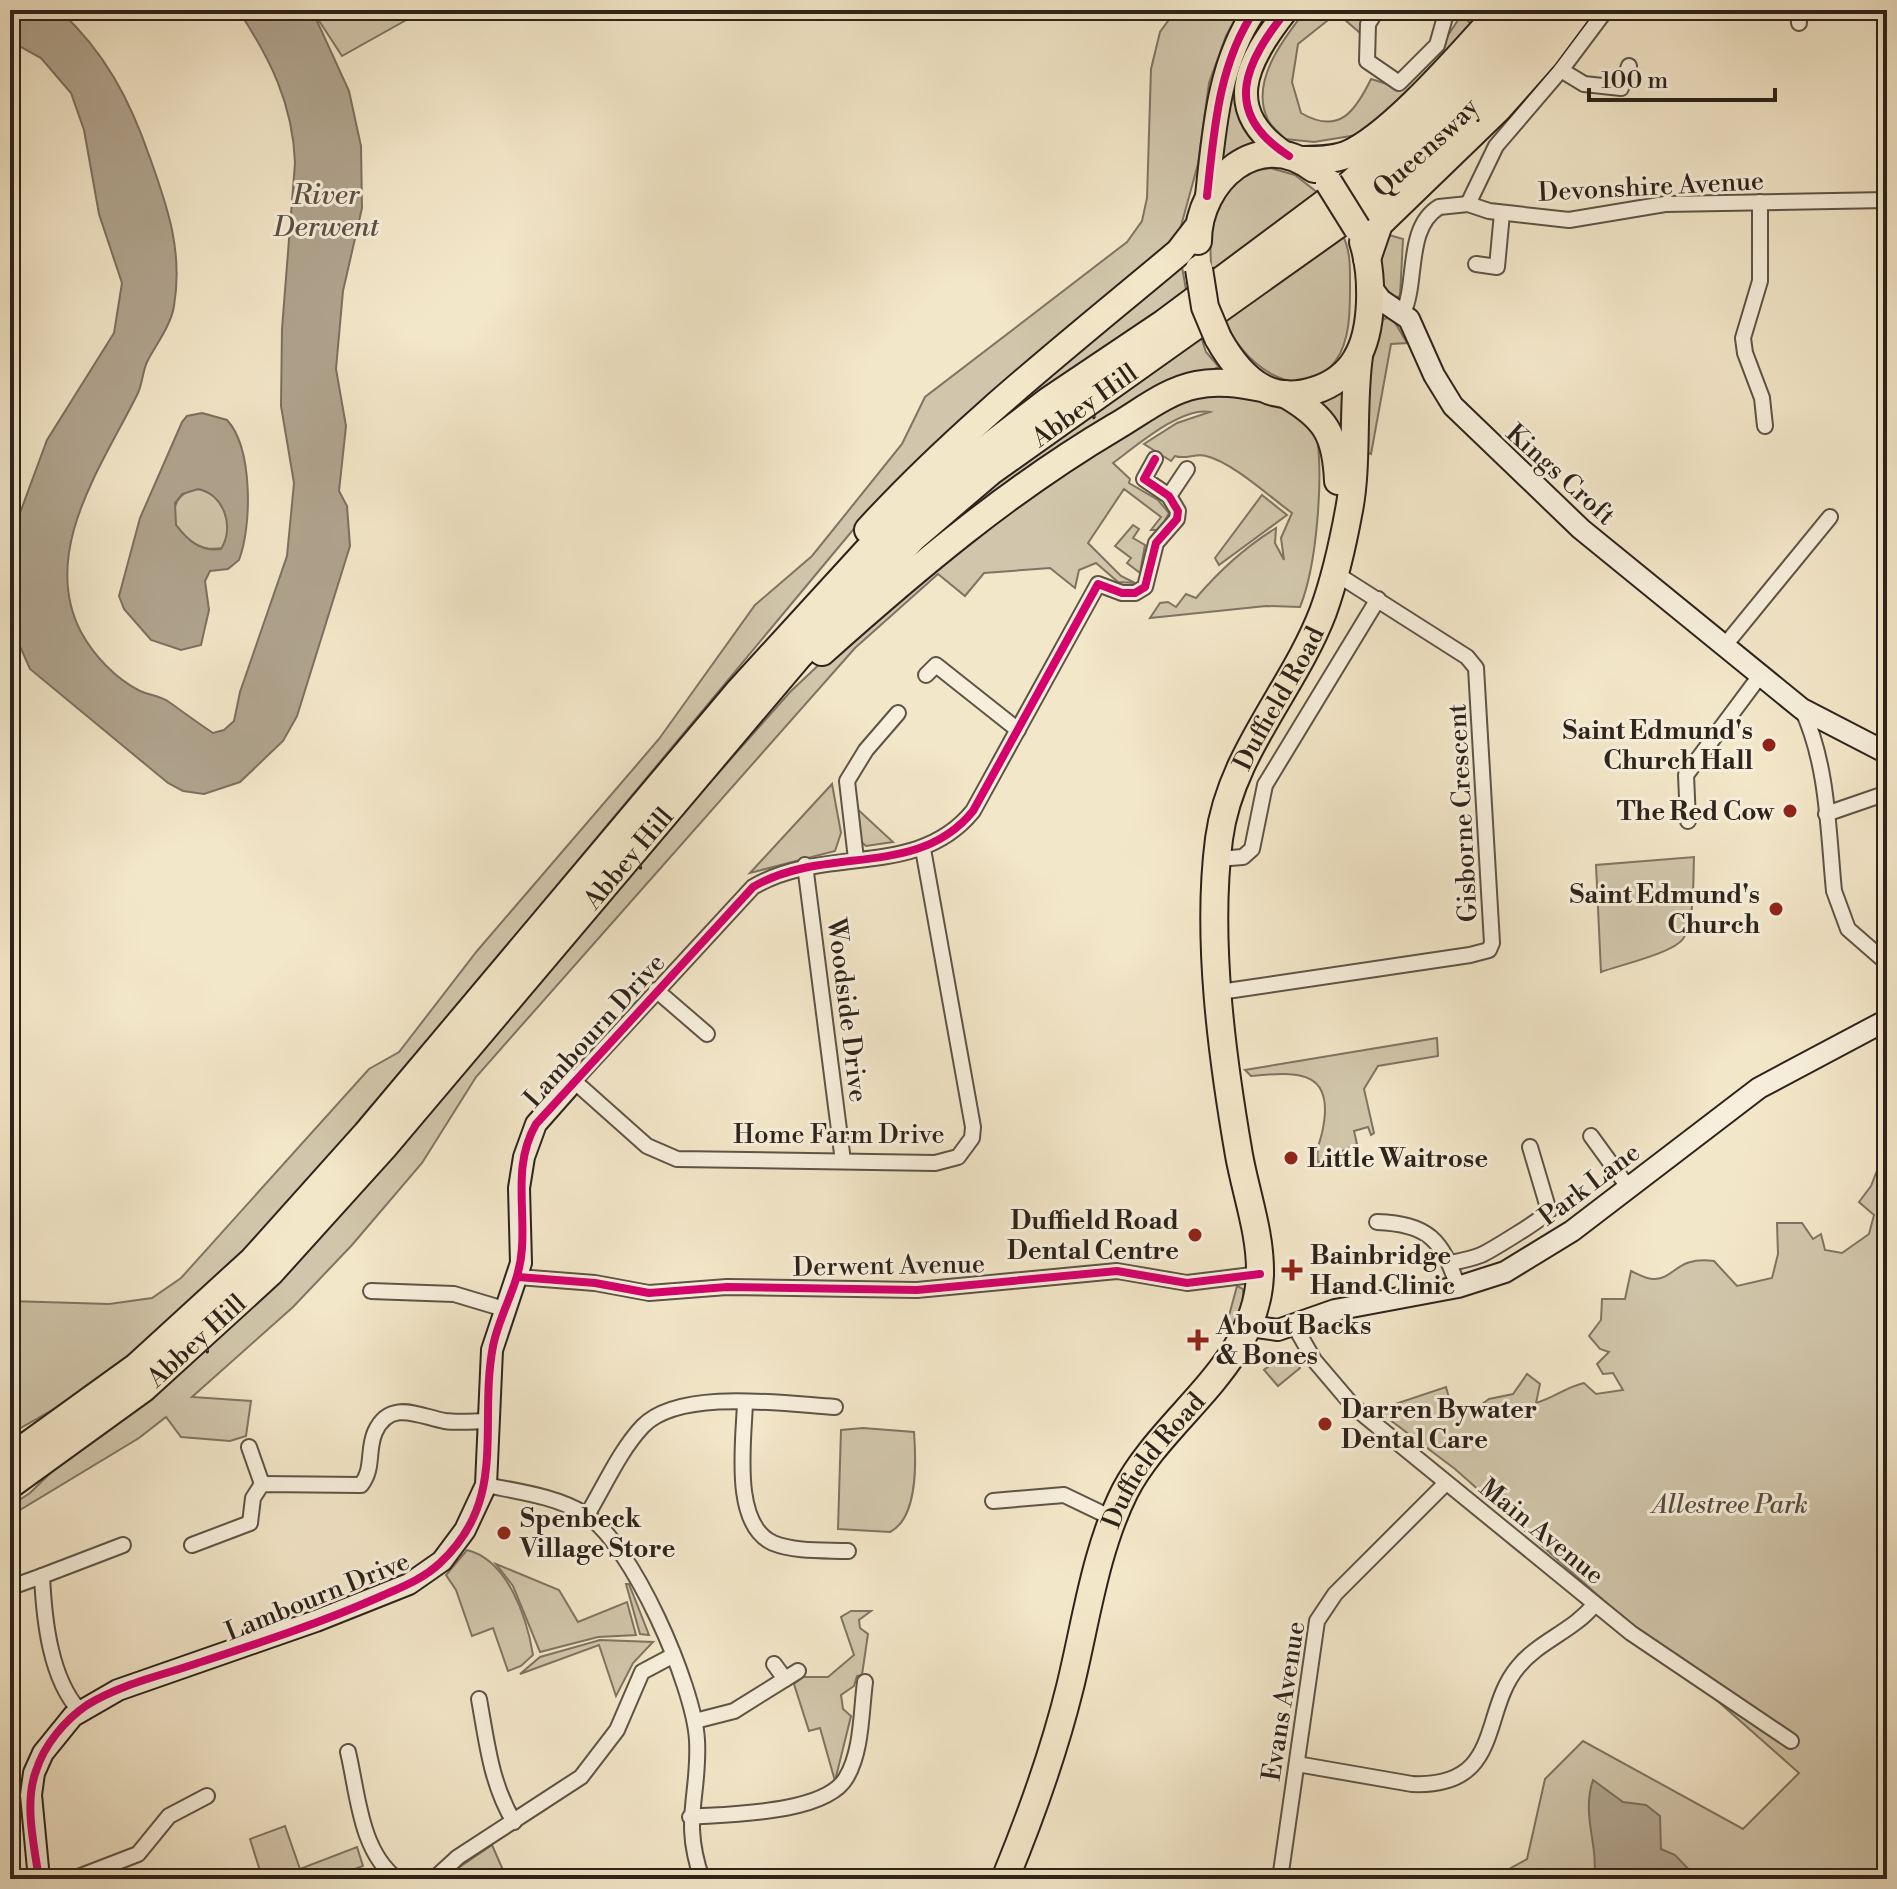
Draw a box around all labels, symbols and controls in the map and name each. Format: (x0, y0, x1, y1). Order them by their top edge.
scale bar (1589, 52, 1775, 102)
text: 100 m (1601, 66, 1668, 96)
street label: Queensway (1367, 91, 1486, 205)
street label: Devonshire Avenue (1537, 165, 1765, 209)
water label: River Derwent (272, 178, 380, 245)
street label: Abbey Hill (1025, 357, 1144, 455)
street label: Kings Croft (1499, 417, 1621, 532)
street label: Duffield Road (1227, 621, 1332, 776)
street label: Gisborne Crescent (1441, 703, 1485, 923)
place label: Saint Edmund's Church Hall (1563, 715, 1753, 777)
marker: Saint Edmund's Church Hall (1760, 736, 1778, 754)
place label: The Red Cow (1617, 796, 1775, 828)
street label: Abbey Hill (576, 801, 681, 917)
marker: The Red Cow (1781, 802, 1799, 820)
place label: Saint Edmund's Church (1570, 879, 1760, 941)
marker: Saint Edmund's Church (1767, 900, 1785, 918)
street label: Woodside Drive (820, 915, 874, 1104)
street label: Lambourn Drive (517, 947, 672, 1114)
street label: Home Farm Drive (733, 1119, 945, 1151)
street label: Park Lane (1533, 1136, 1647, 1233)
place label: Little Waitrose (1307, 1143, 1488, 1175)
marker: Little Waitrose (1282, 1149, 1300, 1167)
place label: Duffield Road Dental Centre (1007, 1205, 1179, 1267)
marker: Duffield Road Dental Centre (1186, 1226, 1204, 1244)
place label: Bainbridge Hand Clinic (1310, 1240, 1455, 1302)
street label: Derwent Avenue (793, 1248, 985, 1284)
marker: Bainbridge Hand Clinic (1281, 1259, 1303, 1281)
street label: Abbey Hill (140, 1288, 253, 1395)
place label: About Backs & Bones (1215, 1310, 1371, 1372)
marker: About Backs & Bones (1187, 1329, 1209, 1351)
street label: Duffield Road (1096, 1386, 1212, 1533)
place label: Darren Bywater Dental Care (1341, 1394, 1537, 1456)
marker: Darren Bywater Dental Care (1316, 1415, 1334, 1433)
street label: Main Avenue (1473, 1472, 1610, 1592)
park label: Allestree Park (1649, 1489, 1808, 1521)
place label: Spenbeck Village Store (519, 1503, 675, 1565)
marker: Spenbeck Village Store (495, 1524, 513, 1542)
street label: Lambourn Drive (220, 1545, 414, 1648)
street label: Evans Avenue (1256, 1619, 1312, 1783)

